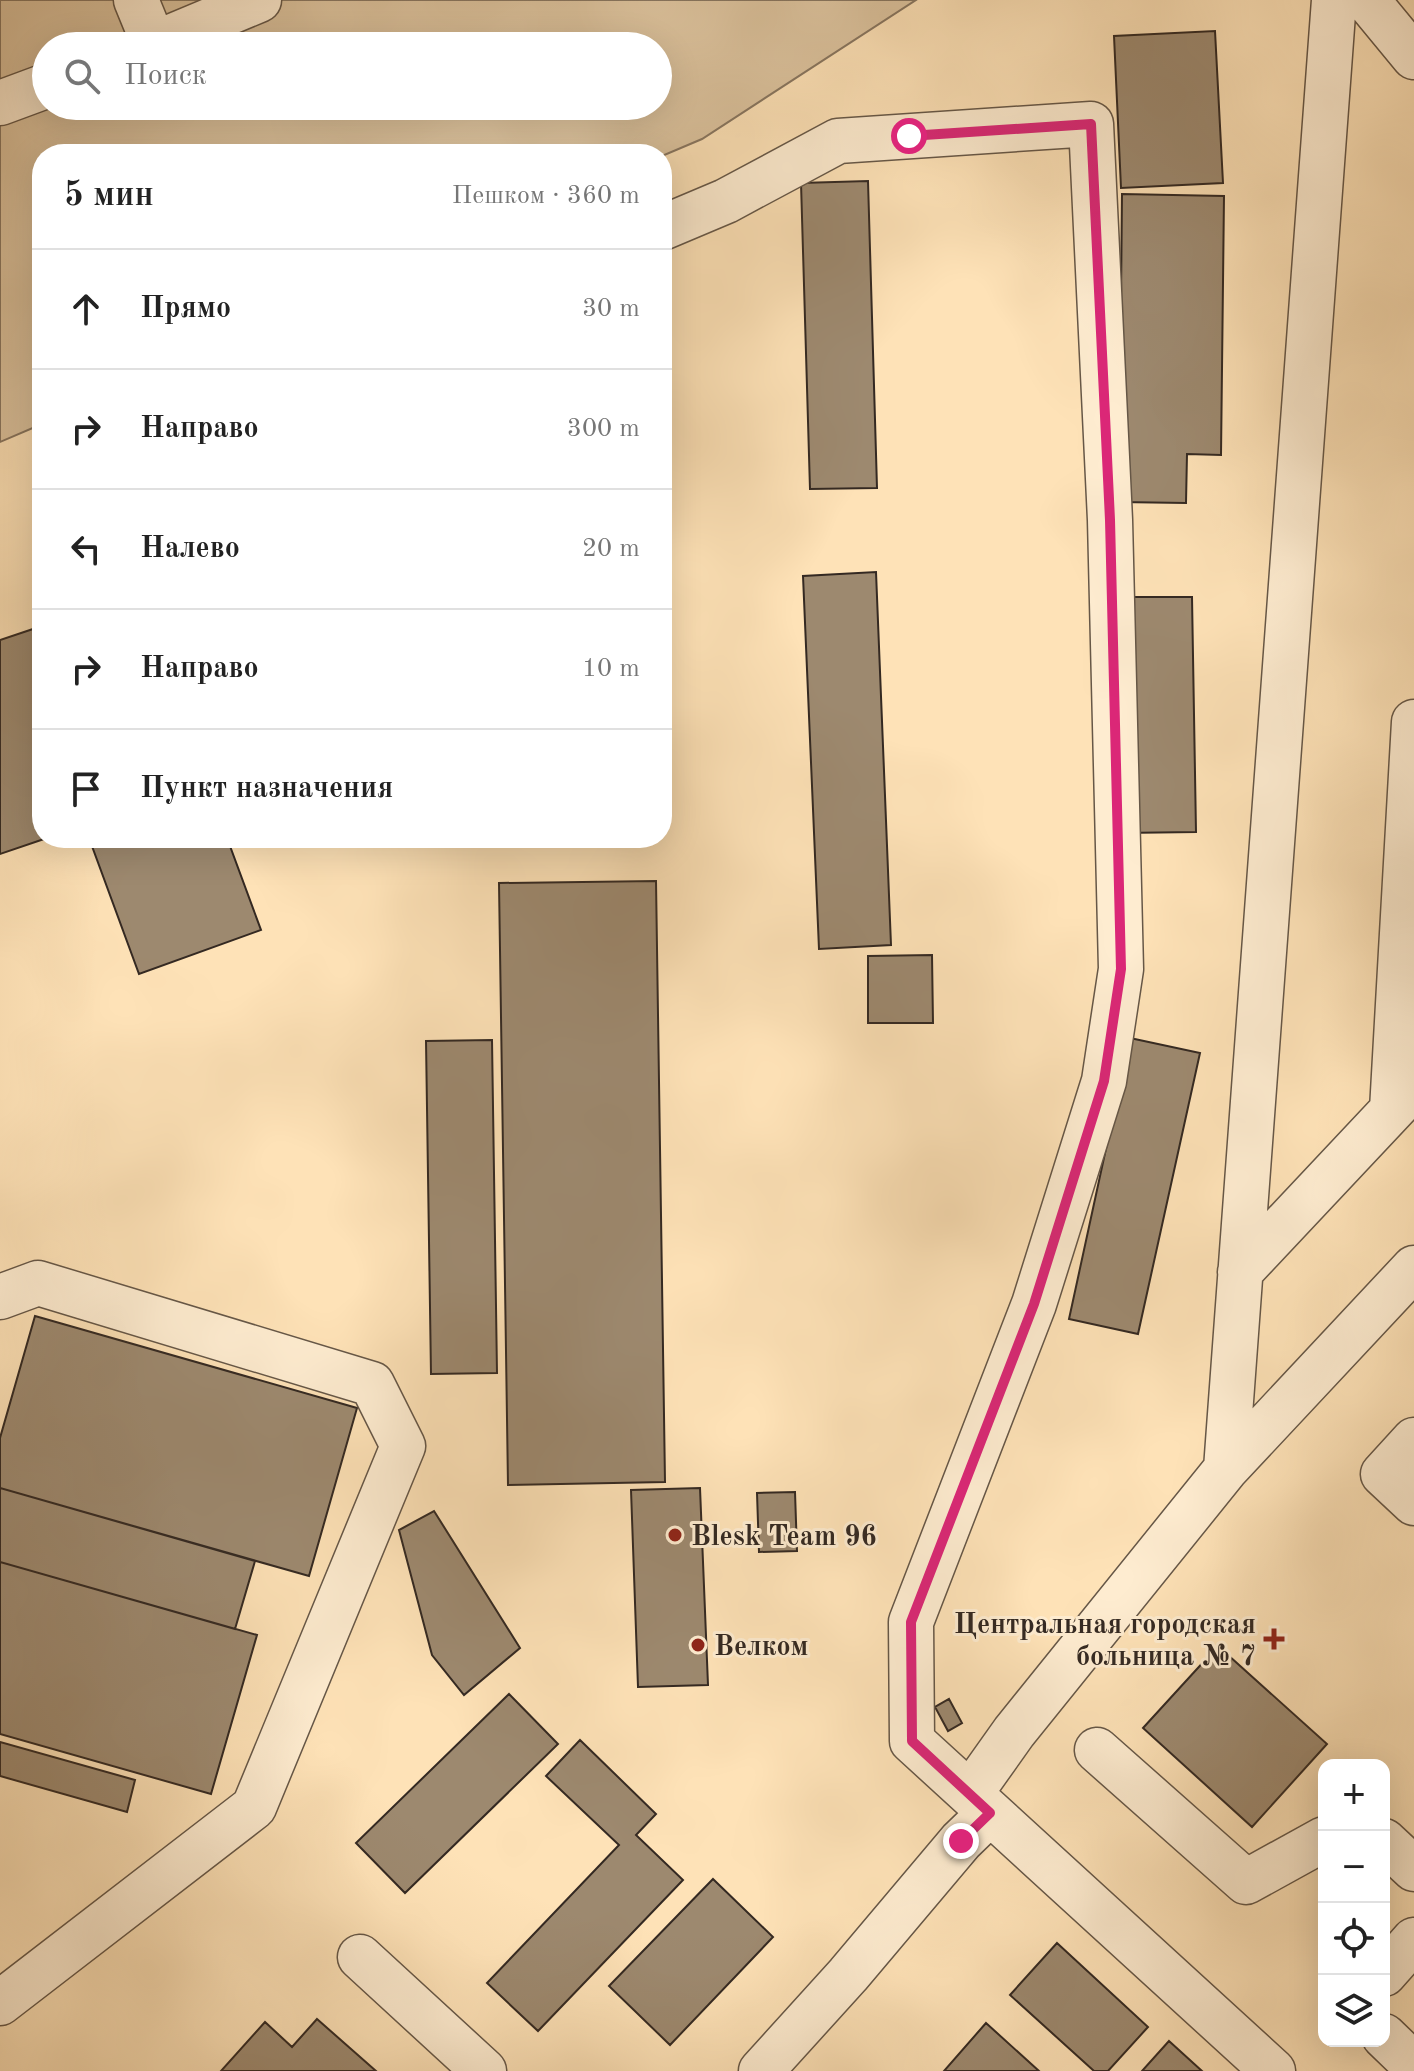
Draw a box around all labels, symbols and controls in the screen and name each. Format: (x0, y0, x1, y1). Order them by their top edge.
search box (32, 32, 672, 120)
icon: search (60, 54, 104, 98)
text: Поиск (124, 61, 207, 91)
route start (891, 118, 927, 154)
text: 5 мин (64, 179, 154, 213)
text: Пешком · 360 m (452, 183, 640, 209)
icon: ahead (64, 287, 108, 331)
text: Прямо (140, 294, 231, 324)
text: 30 m (582, 296, 640, 322)
icon: right (64, 407, 108, 451)
text: Направо (140, 414, 259, 444)
text: 300 m (567, 416, 640, 442)
icon: left (64, 527, 108, 571)
text: Налево (140, 534, 240, 564)
text: 20 m (582, 536, 640, 562)
icon: right (64, 647, 108, 691)
text: Направо (140, 654, 259, 684)
text: 10 m (582, 656, 640, 682)
icon: arrive (64, 767, 108, 811)
text: Пункт назначения (140, 774, 393, 804)
place label: Blesk Team 96 (691, 1524, 877, 1552)
marker: Blesk Team 96 (666, 1526, 684, 1544)
place label: Центральная городская больница № 7 (954, 1612, 1256, 1672)
marker: Центральная городская больница № 7 (1263, 1628, 1285, 1650)
place label: Велком (714, 1634, 809, 1662)
marker: Велком (689, 1636, 707, 1654)
map controls (1318, 1759, 1390, 2047)
button: + (1318, 1759, 1390, 1831)
route end (943, 1823, 979, 1859)
button: − (1318, 1831, 1390, 1903)
button: locate (1318, 1903, 1390, 1975)
button: layers (1318, 1975, 1390, 2047)

